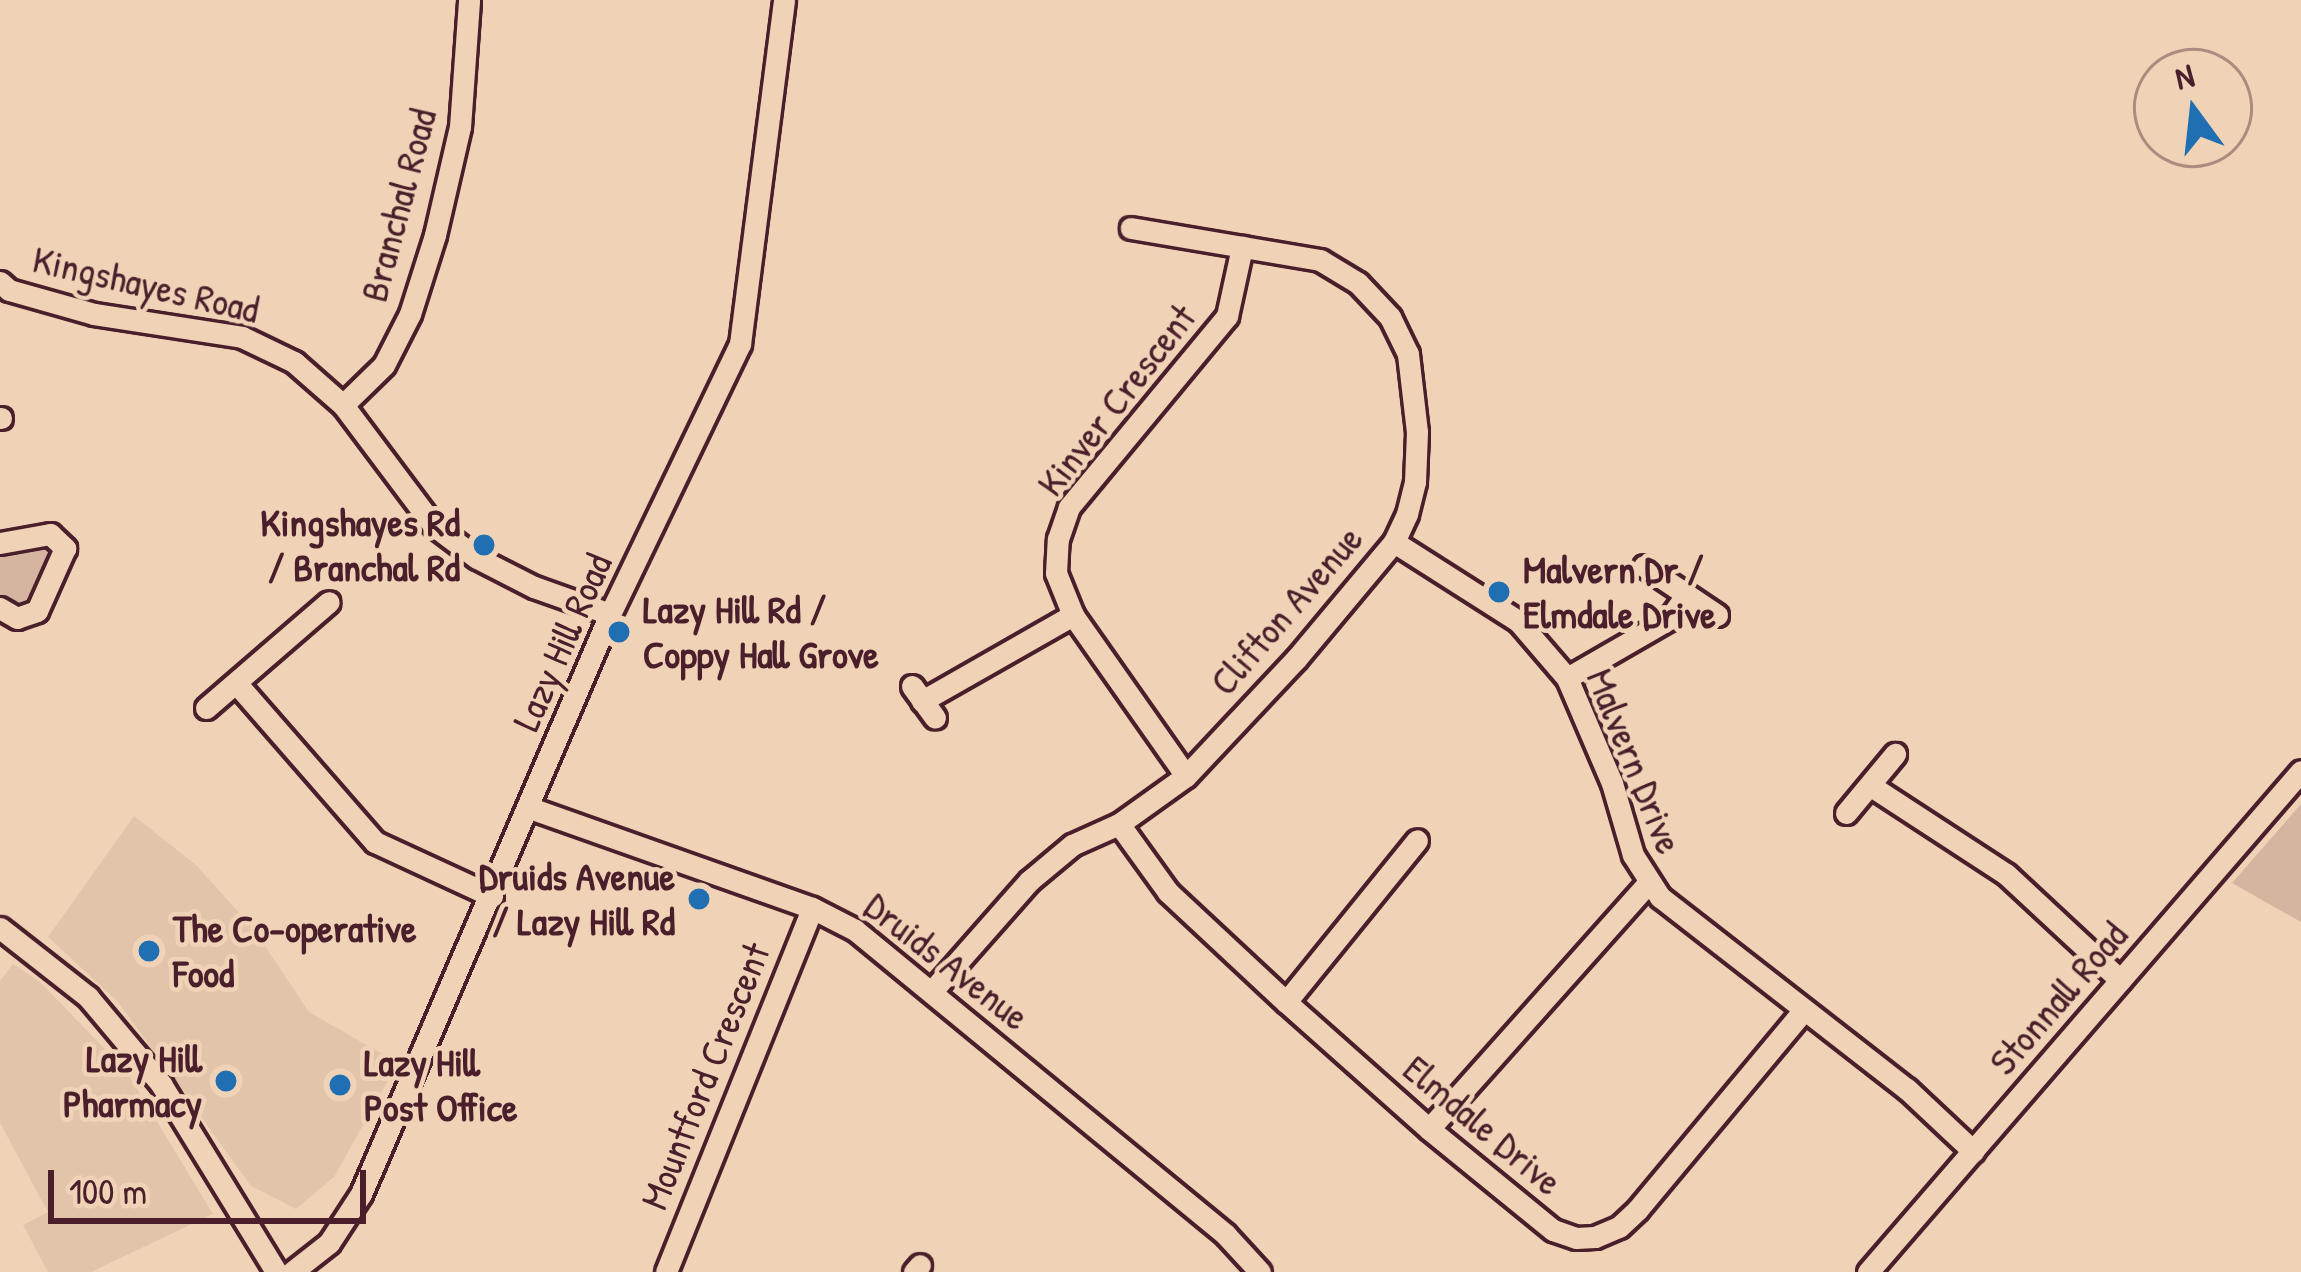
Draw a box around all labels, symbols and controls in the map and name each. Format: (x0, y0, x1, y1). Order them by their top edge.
north arrow (2133, 48, 2253, 168)
text: N (2170, 53, 2199, 100)
street label: Branchal Road (350, 103, 446, 307)
street label: Kingshayes Road (28, 235, 264, 333)
street label: Kinver Crescent (1027, 295, 1205, 505)
place label: Kingshayes Rd / Branchal Rd (260, 500, 460, 591)
street label: Clifton Avenue (1200, 516, 1372, 704)
marker: Kingshayes Rd / Branchal Rd (471, 532, 497, 558)
street label: Lazy Hill Road (502, 546, 622, 738)
place label: Malvern Dr / Elmdale Drive (1523, 547, 1716, 638)
marker: Malvern Dr / Elmdale Drive (1486, 579, 1512, 605)
place label: Lazy Hill Rd / Coppy Hall Grove (643, 587, 879, 678)
marker: Lazy Hill Rd / Coppy Hall Grove (606, 619, 632, 645)
street label: Malvern Drive (1577, 662, 1693, 860)
place label: Druids Avenue / Lazy Hill Rd (479, 854, 675, 945)
street label: Druids Avenue (855, 882, 1039, 1040)
marker: Druids Avenue / Lazy Hill Rd (686, 886, 712, 912)
place label: The Co-operative Food (173, 906, 416, 997)
street label: Stonnall Road (1979, 912, 2137, 1084)
street label: Mountford Crescent (630, 936, 780, 1216)
marker: The Co-operative Food (136, 938, 162, 964)
place label: Lazy Hill Pharmacy (63, 1036, 202, 1127)
place label: Lazy Hill Post Office (364, 1040, 517, 1131)
street label: Elmdale Drive (1394, 1045, 1572, 1205)
marker: Lazy Hill Pharmacy (213, 1068, 239, 1094)
marker: Lazy Hill Post Office (327, 1072, 353, 1098)
scale bar (54, 1146, 372, 1220)
text: 100 m (69, 1166, 147, 1215)

